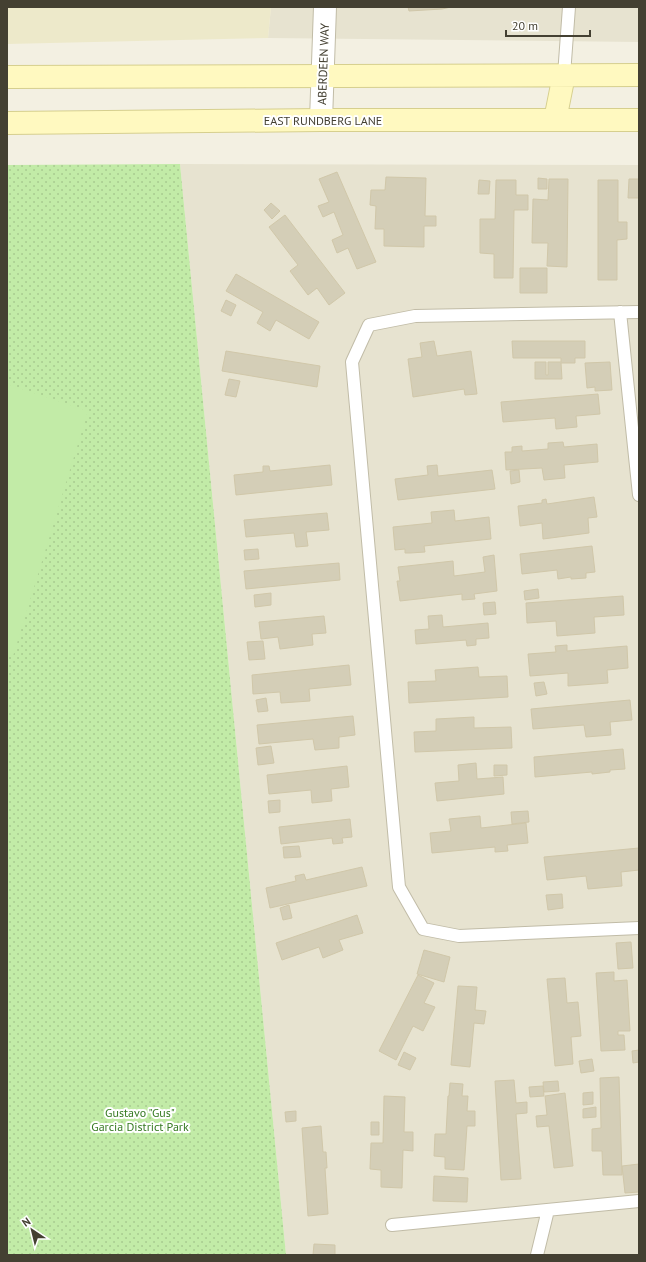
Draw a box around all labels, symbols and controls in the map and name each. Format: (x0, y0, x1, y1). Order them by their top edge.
scale bar (506, 12, 590, 38)
text: 20 m (512, 18, 538, 33)
street label: ABERDEEN WAY (314, 23, 332, 105)
street label: EAST RUNDBERG LANE (264, 113, 382, 128)
park label: Gustavo "Gus" Garcia District Park (91, 1105, 189, 1134)
north arrow (12, 1210, 52, 1250)
text: N (19, 1214, 33, 1230)

